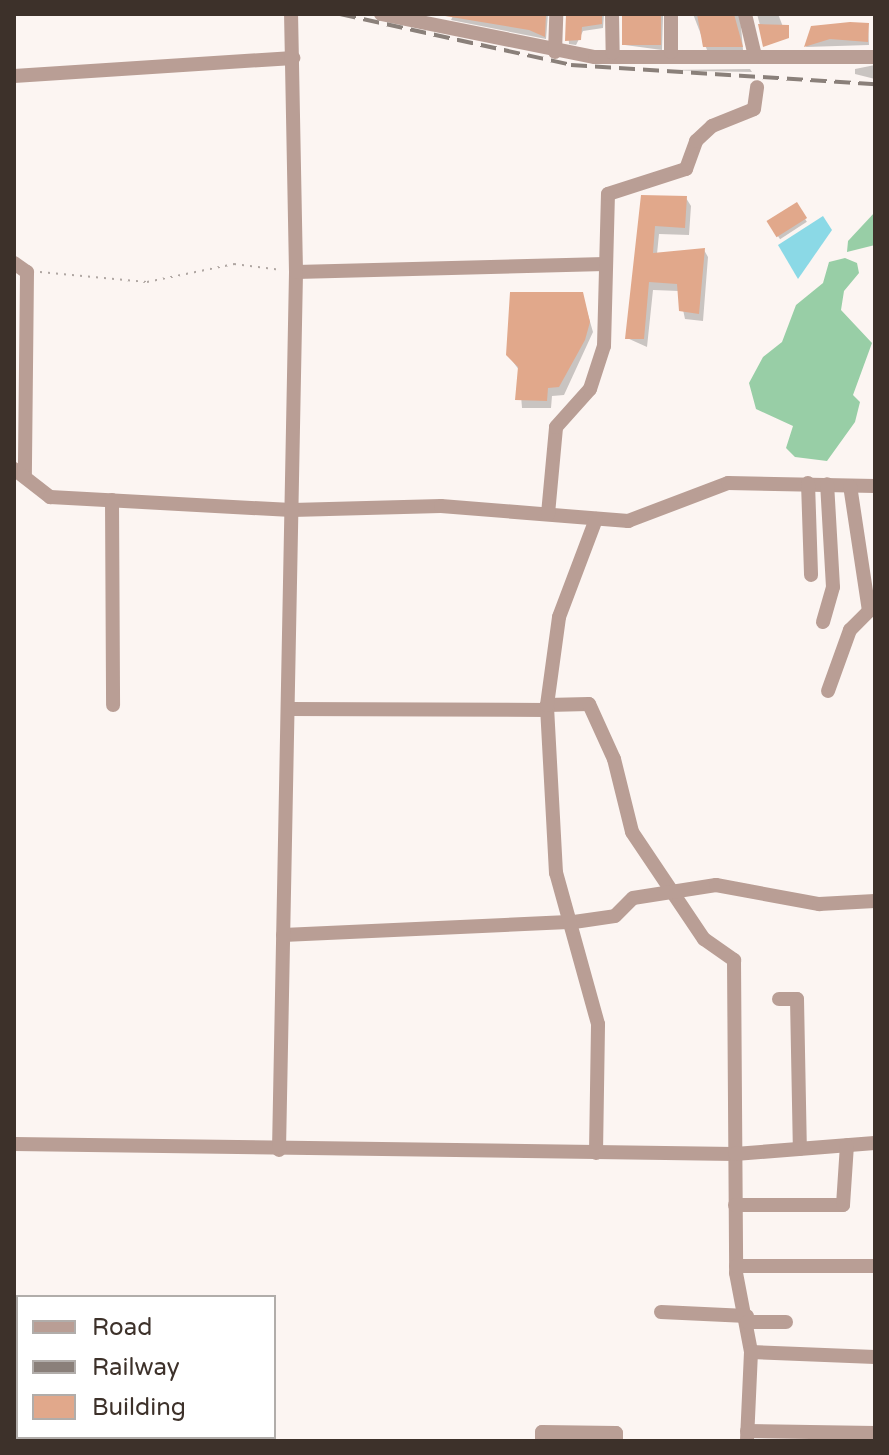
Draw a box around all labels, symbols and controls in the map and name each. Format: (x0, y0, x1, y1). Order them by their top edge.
legend (16, 1295, 276, 1439)
text: Road (92, 1313, 152, 1342)
text: Railway (92, 1353, 180, 1382)
text: Building (92, 1393, 186, 1422)

